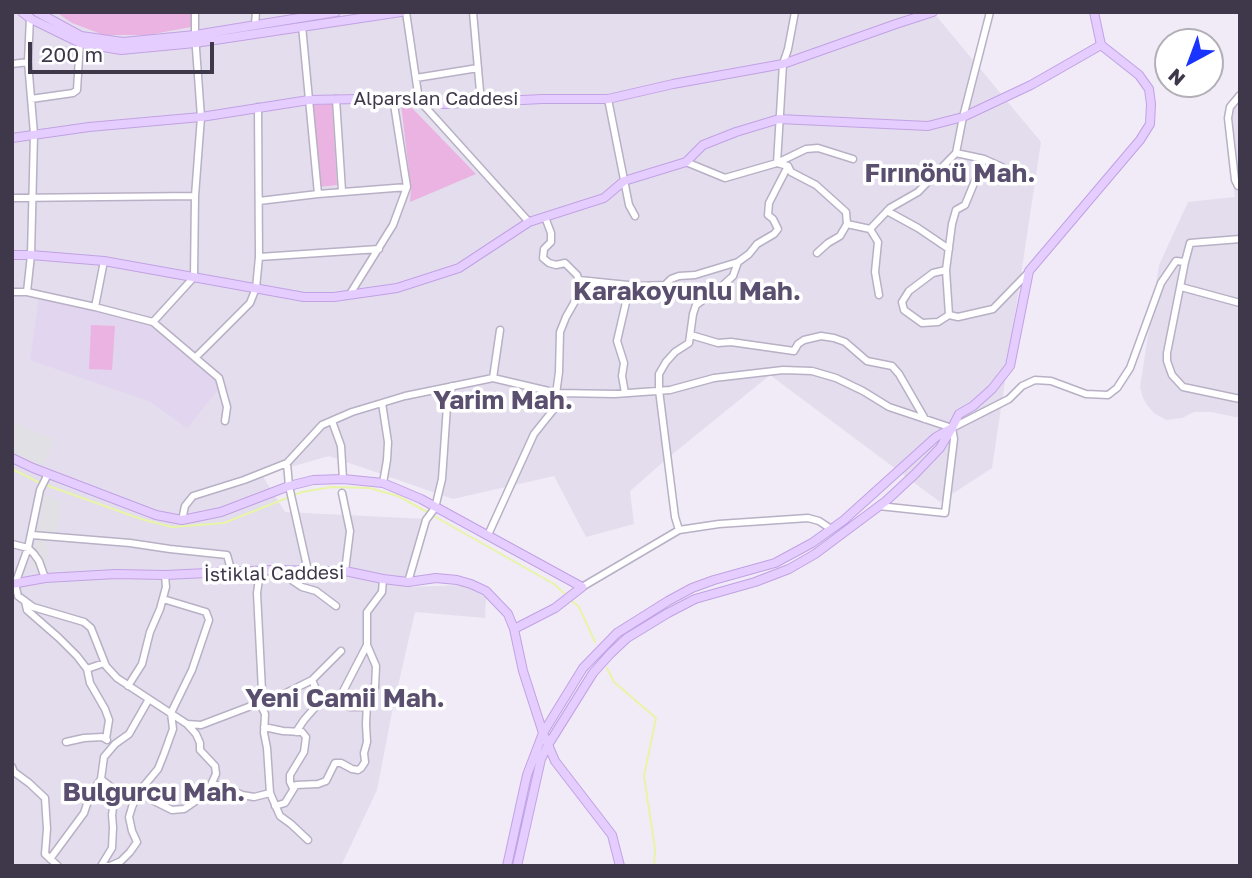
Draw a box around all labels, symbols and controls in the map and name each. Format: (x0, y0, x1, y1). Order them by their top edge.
scale bar (32, 28, 217, 72)
north arrow (1154, 28, 1224, 98)
text: 200 m (41, 41, 103, 67)
text: N (1163, 64, 1189, 91)
street label: Alparslan Caddesi (354, 88, 518, 110)
district label: Fırınönü Mah. (864, 158, 1036, 190)
district label: Karakoyunlu Mah. (573, 276, 801, 308)
district label: Yarim Mah. (433, 385, 573, 417)
street label: İstiklal Caddesi (204, 561, 344, 587)
district label: Yeni Camii Mah. (245, 683, 445, 715)
district label: Bulgurcu Mah. (63, 777, 245, 809)

